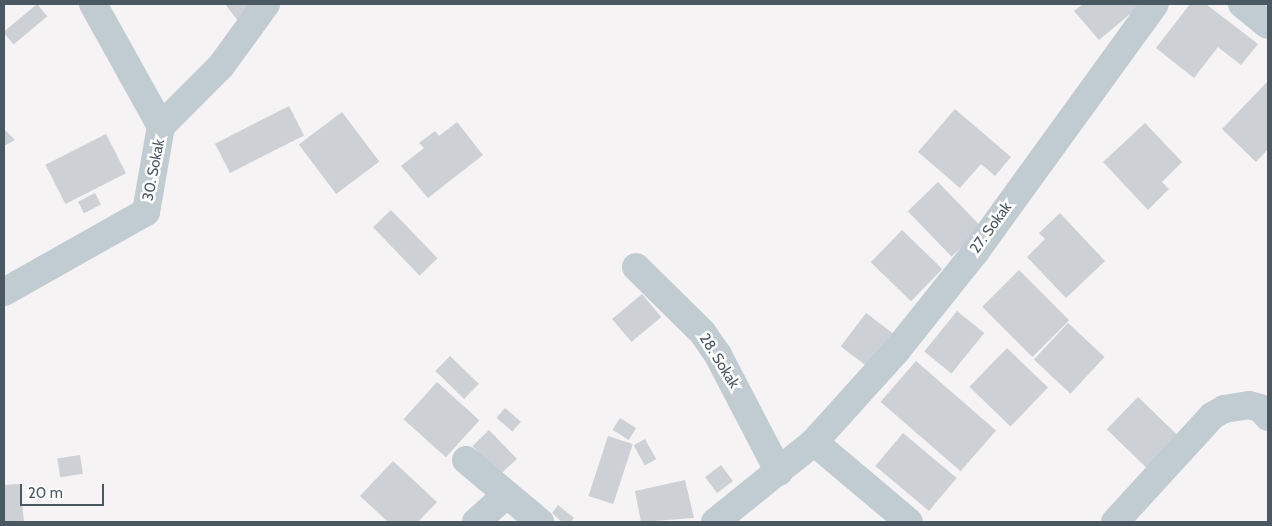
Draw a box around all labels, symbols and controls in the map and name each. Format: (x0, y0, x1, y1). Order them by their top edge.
street label: 30. Sokak (139, 138, 169, 202)
street label: 27. Sokak (966, 199, 1016, 257)
street label: 28. Sokak (695, 330, 743, 392)
scale bar (22, 474, 106, 506)
text: 20 m (28, 484, 63, 502)

